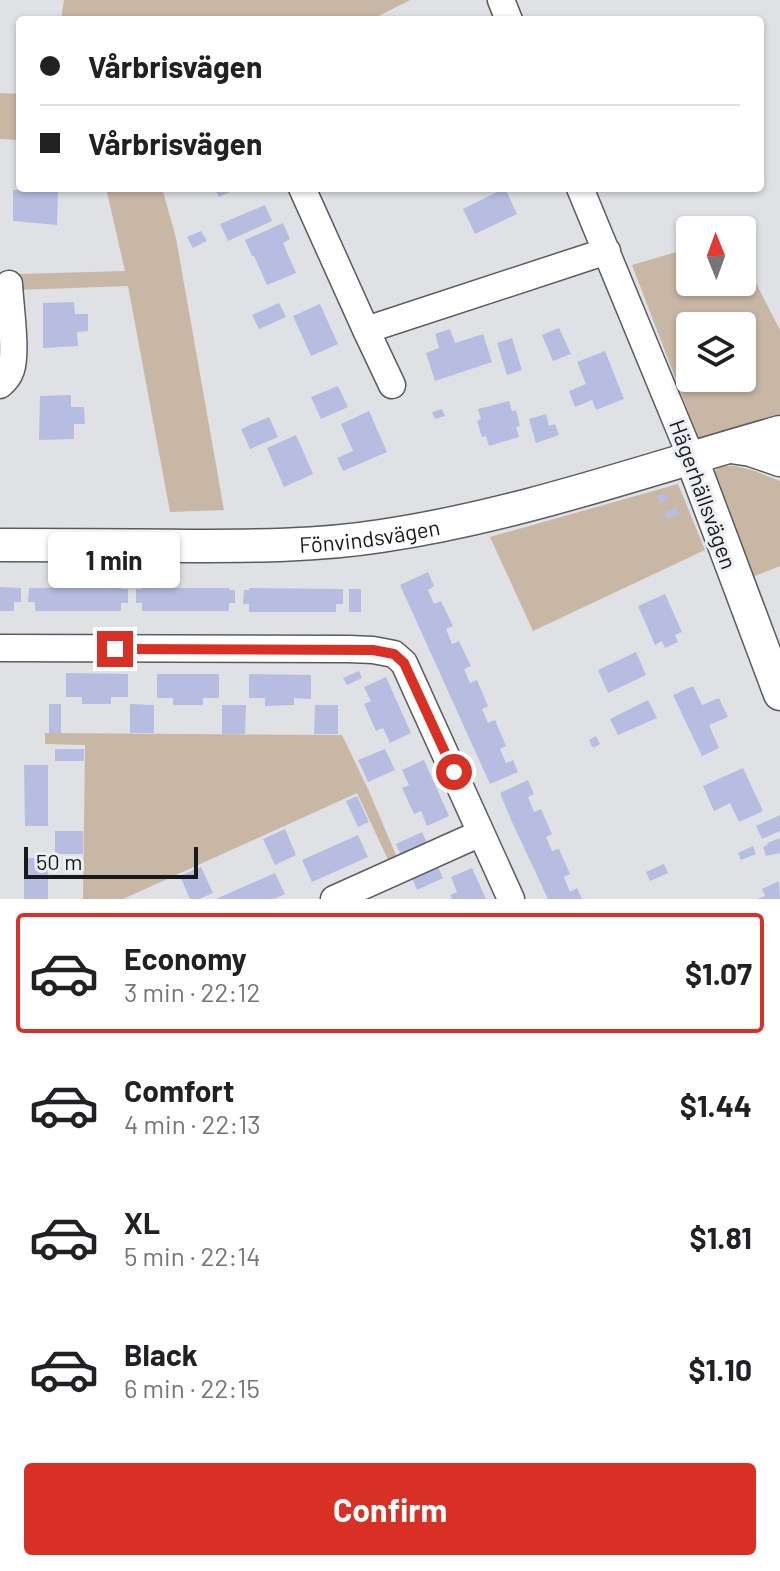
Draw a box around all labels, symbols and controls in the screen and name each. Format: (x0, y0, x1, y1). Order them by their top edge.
text: Vårbrisvägen (88, 48, 262, 84)
text: Vårbrisvägen (88, 125, 262, 161)
north arrow (676, 216, 756, 296)
map controls (676, 216, 756, 392)
button: layers (676, 312, 756, 392)
street label: Hägerhällsvägen (665, 416, 743, 572)
street label: Fönvindsvägen (298, 513, 442, 557)
callout: 1 min (49, 533, 181, 589)
text: 1 min (86, 544, 142, 575)
route end (97, 631, 133, 667)
route start (436, 754, 472, 790)
scale bar (24, 843, 198, 879)
text: 50 m (36, 848, 82, 874)
icon: car (28, 937, 100, 1009)
text: Economy (124, 940, 247, 976)
text: $1.07 (685, 955, 752, 991)
text: 3 min · 22:12 (124, 976, 260, 1007)
icon: car (28, 1069, 100, 1141)
text: Comfort (124, 1072, 234, 1108)
text: $1.44 (680, 1087, 752, 1123)
text: 4 min · 22:13 (124, 1108, 261, 1139)
icon: car (28, 1201, 100, 1273)
text: XL (124, 1204, 160, 1240)
text: $1.81 (690, 1219, 752, 1255)
text: 5 min · 22:14 (124, 1240, 261, 1271)
icon: car (28, 1333, 100, 1405)
text: Black (124, 1336, 198, 1372)
text: $1.10 (688, 1351, 752, 1387)
text: 6 min · 22:15 (124, 1372, 260, 1403)
button: Confirm (24, 1463, 756, 1555)

